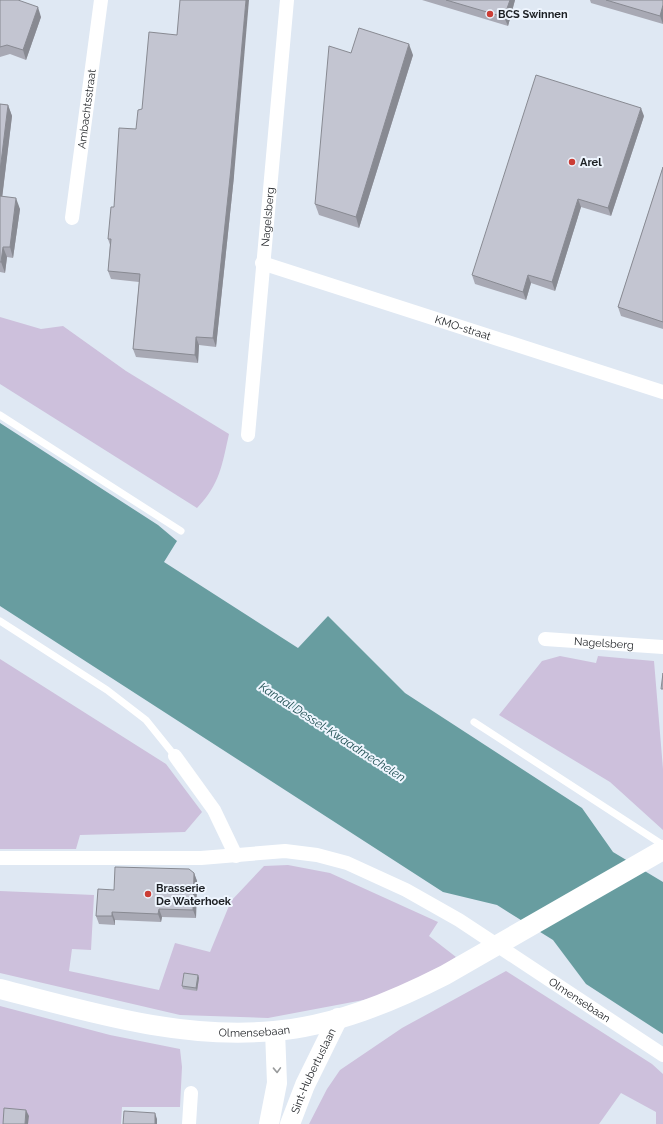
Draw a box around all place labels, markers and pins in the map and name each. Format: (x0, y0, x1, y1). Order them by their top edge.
place label: BCS Swinnen (498, 8, 568, 21)
marker: BCS Swinnen (485, 9, 495, 19)
place label: Arel (580, 156, 602, 169)
marker: Arel (567, 157, 577, 167)
place label: Brasserie De Waterhoek (156, 882, 232, 908)
marker: Brasserie De Waterhoek (143, 889, 153, 899)

